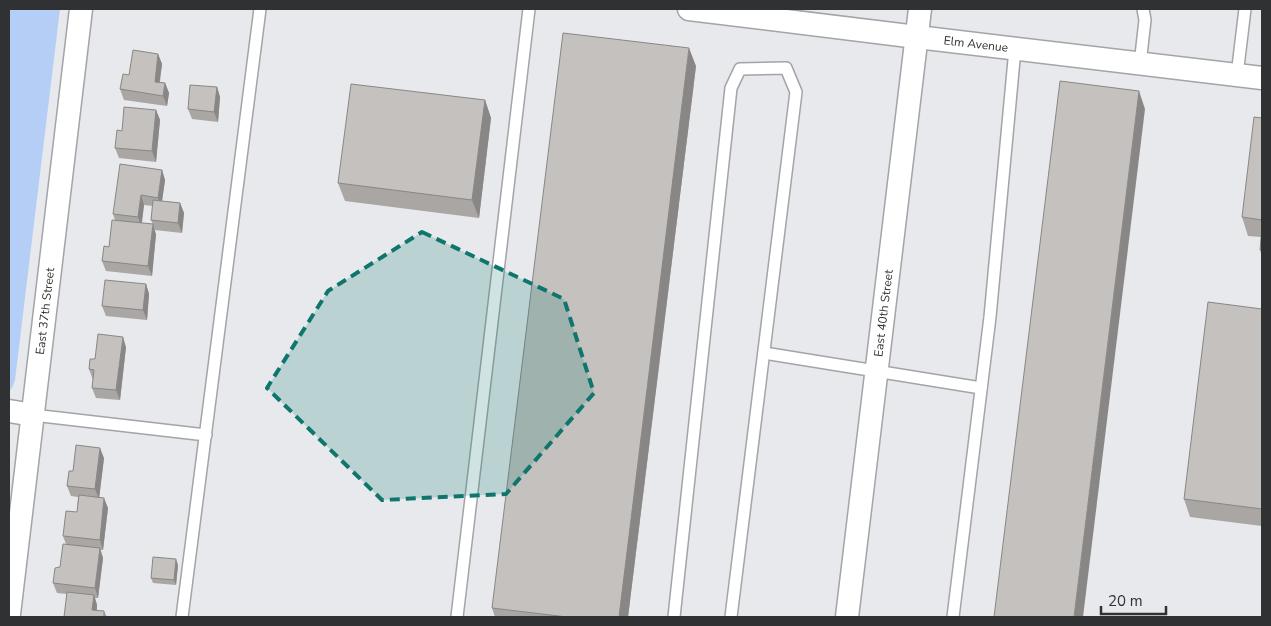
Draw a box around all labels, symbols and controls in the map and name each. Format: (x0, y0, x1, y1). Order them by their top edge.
street label: Elm Avenue (943, 32, 1009, 56)
street label: East 37th Street (32, 266, 58, 356)
street label: East 40th Street (870, 268, 897, 358)
scale bar (1101, 584, 1166, 616)
text: 20 m (1108, 591, 1143, 611)

